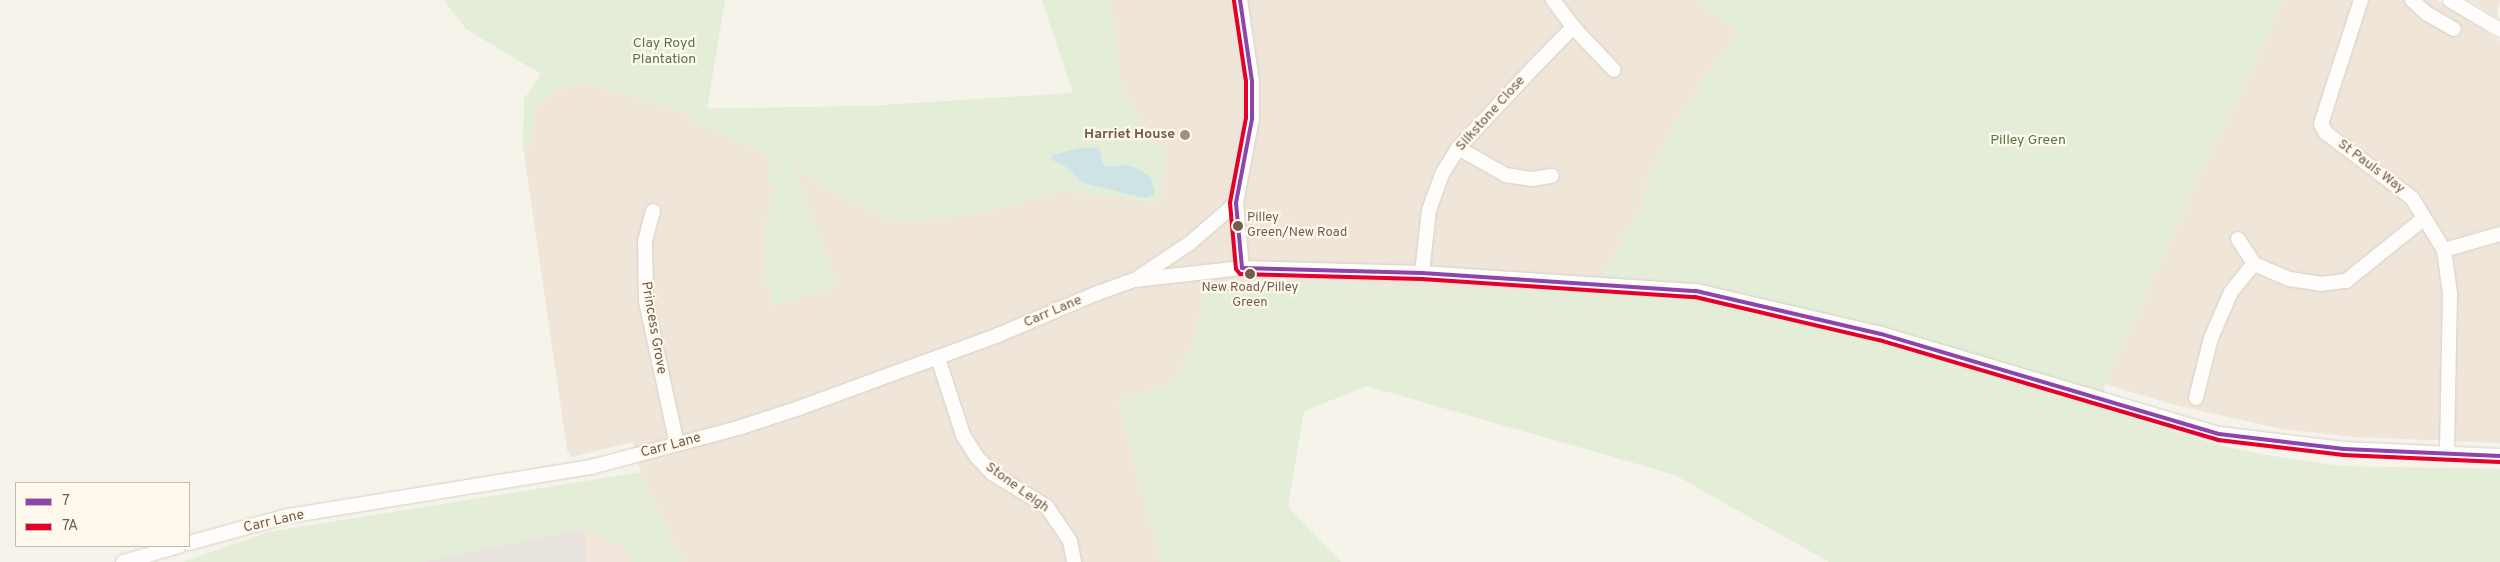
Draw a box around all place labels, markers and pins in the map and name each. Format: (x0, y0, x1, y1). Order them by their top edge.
place label: Harriet House (1084, 127, 1175, 143)
marker: Harriet House (1179, 129, 1191, 141)
place label: Pilley Green/New Road (1247, 211, 1347, 242)
marker: Pilley Green/New Road (1233, 221, 1243, 231)
marker: New Road/Pilley Green (1245, 269, 1255, 279)
place label: New Road/Pilley Green (1202, 281, 1298, 312)

